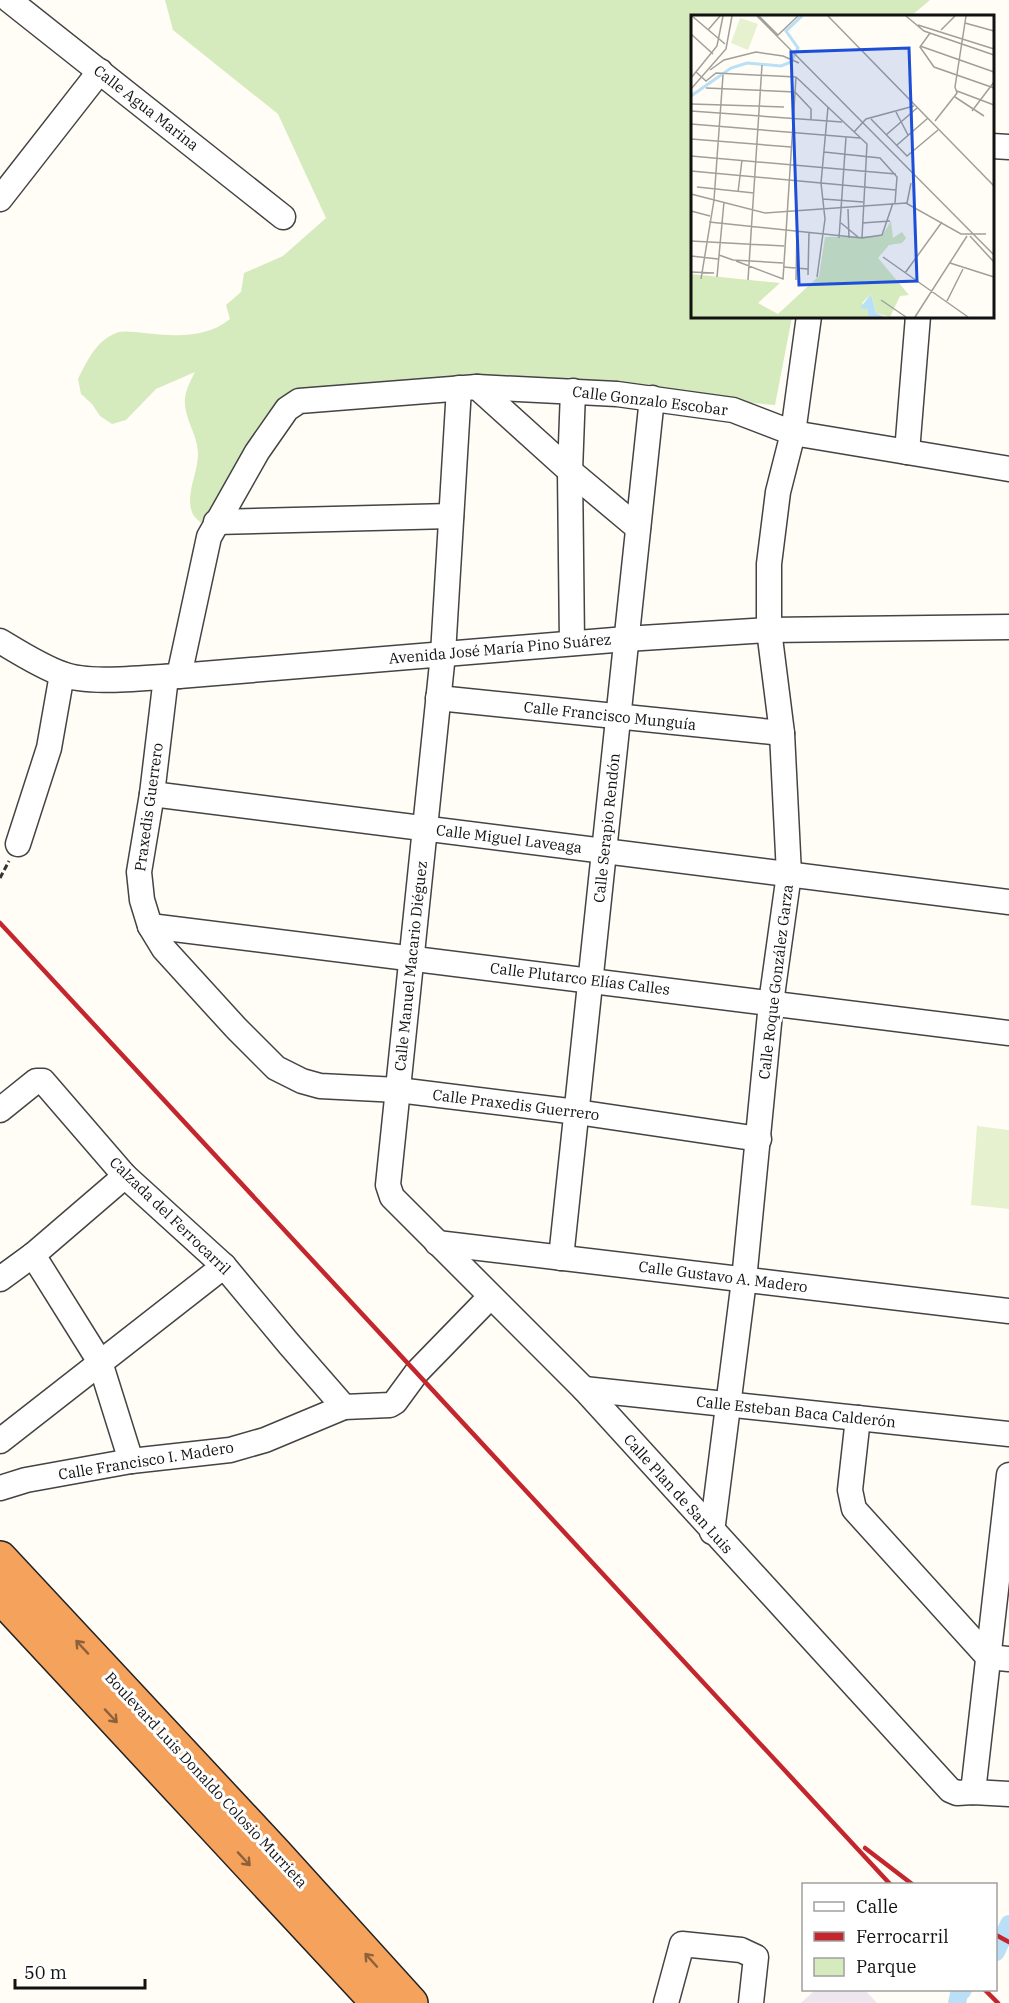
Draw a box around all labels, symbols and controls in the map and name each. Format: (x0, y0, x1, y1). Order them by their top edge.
inset map (691, 15, 994, 318)
street label: Calle Agua Marina (90, 61, 203, 155)
street label: Calle Gonzalo Escobar (571, 382, 729, 420)
street label: Avenida José María Pino Suárez (388, 629, 612, 668)
street label: Calle Francisco Munguía (523, 697, 697, 734)
street label: Praxedis Guerrero (130, 741, 167, 872)
street label: Calle Serapio Rendón (589, 752, 624, 904)
street label: Calle Miguel Laveaga (435, 820, 583, 857)
street label: Calle Manuel Macario Diéguez (390, 860, 431, 1072)
street label: Calle Roque González Garza (754, 883, 797, 1081)
street label: Calle Plutarco Elías Calles (489, 958, 671, 999)
street label: Calle Praxedis Guerrero (432, 1085, 601, 1124)
street label: Calzada del Ferrocarril (106, 1153, 235, 1278)
street label: Calle Gustavo A. Madero (637, 1257, 809, 1296)
street label: Calle Esteban Baca Calderón (695, 1392, 897, 1431)
street label: Calle Plan de San Luis (620, 1430, 737, 1557)
street label: Calle Francisco I. Madero (57, 1437, 235, 1484)
one-way arrow (75, 1639, 90, 1654)
street label: Boulevard Luis Donaldo Colosio Murrieta (101, 1668, 312, 1892)
one-way arrow (104, 1708, 118, 1723)
one-way arrow (237, 1851, 251, 1866)
legend (802, 1883, 997, 1991)
text: Calle (856, 1895, 898, 1918)
text: Ferrocarril (856, 1925, 949, 1948)
scale bar (15, 1952, 146, 1990)
one-way arrow (364, 1952, 378, 1967)
text: Parque (856, 1955, 916, 1978)
text: 50 m (24, 1961, 67, 1984)

